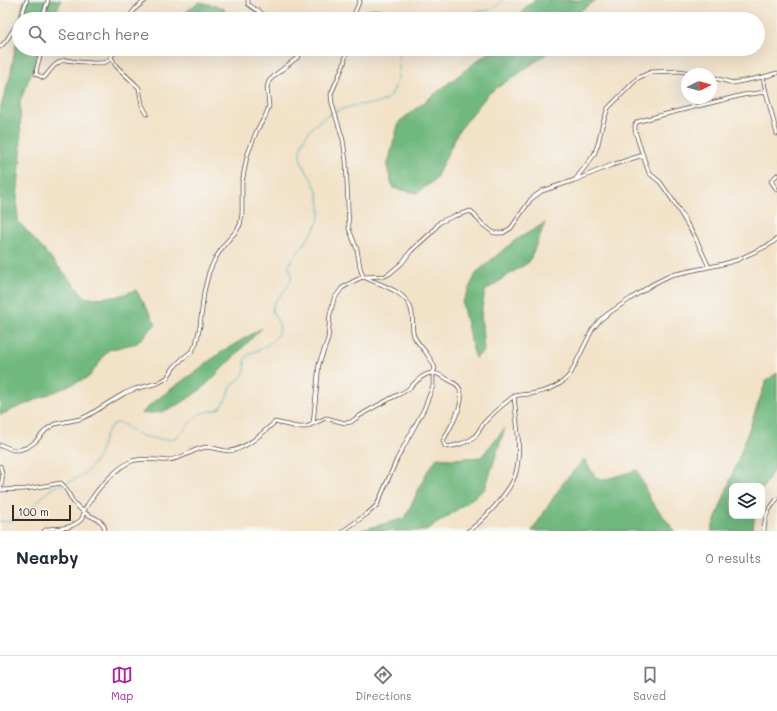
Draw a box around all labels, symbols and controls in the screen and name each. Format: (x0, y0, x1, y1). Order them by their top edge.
search box (12, 12, 765, 56)
icon: search (26, 23, 48, 45)
text: Search here (58, 24, 149, 44)
north arrow (681, 68, 717, 104)
map controls (729, 483, 765, 519)
button: layers (729, 483, 765, 519)
scale bar (12, 503, 71, 522)
text: 100 m (18, 504, 49, 519)
text: Nearby (16, 546, 78, 568)
text: 0 results (706, 549, 761, 566)
tab: Map (111, 664, 133, 703)
tab: Directions (355, 664, 411, 703)
tab: Saved (633, 664, 666, 703)

